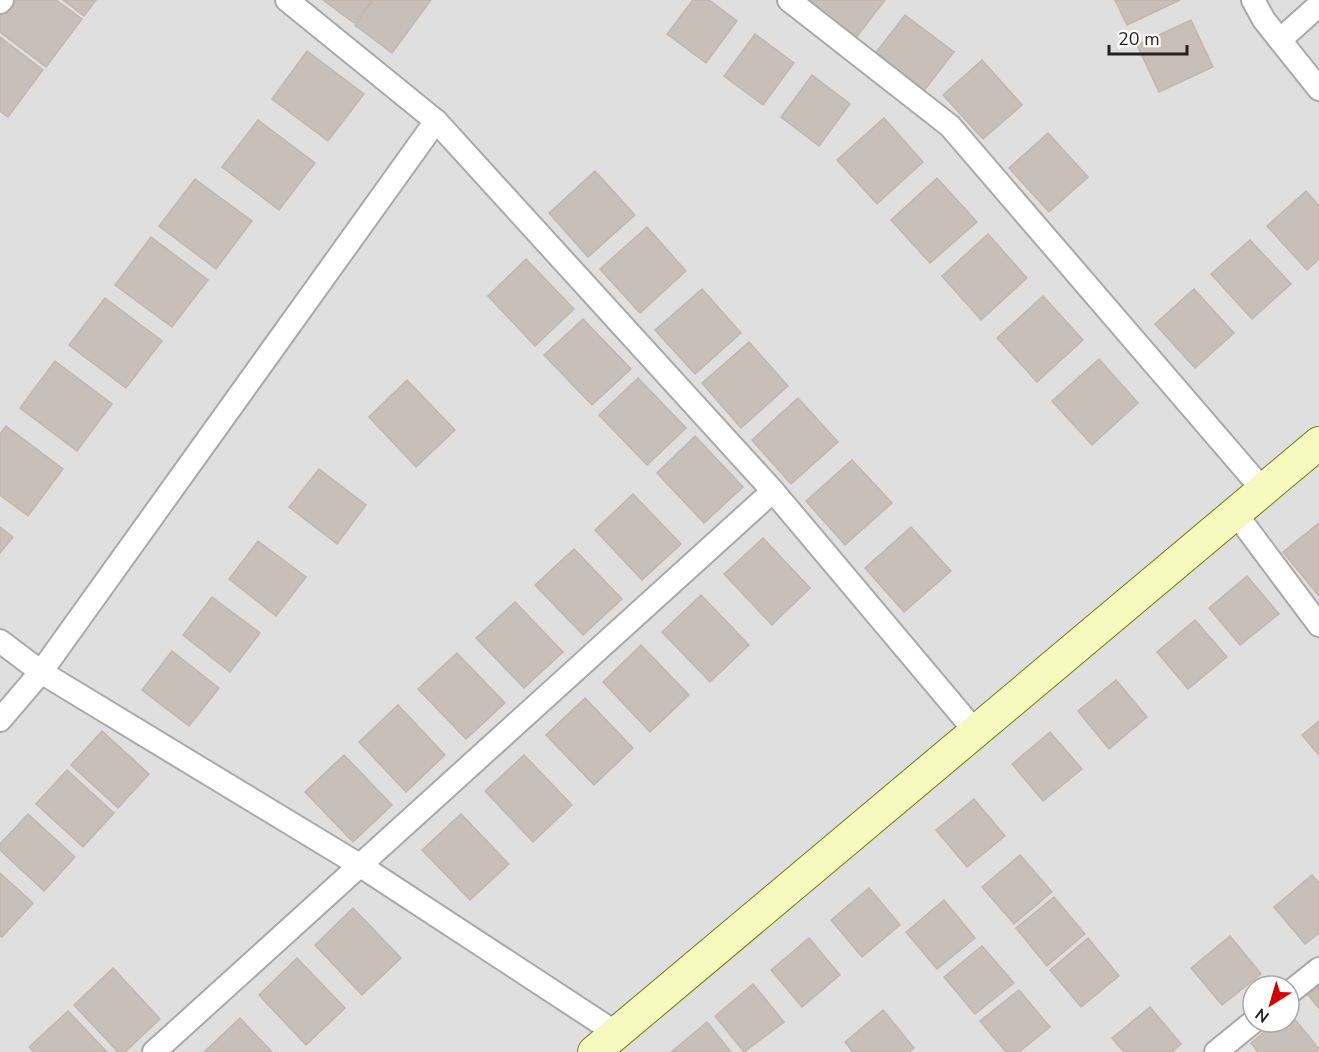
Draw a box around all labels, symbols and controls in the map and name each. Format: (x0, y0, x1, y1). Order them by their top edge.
scale bar (1109, 18, 1187, 56)
text: 20 m (1118, 27, 1160, 51)
north arrow (1241, 974, 1301, 1034)
text: N (1251, 1003, 1274, 1028)

